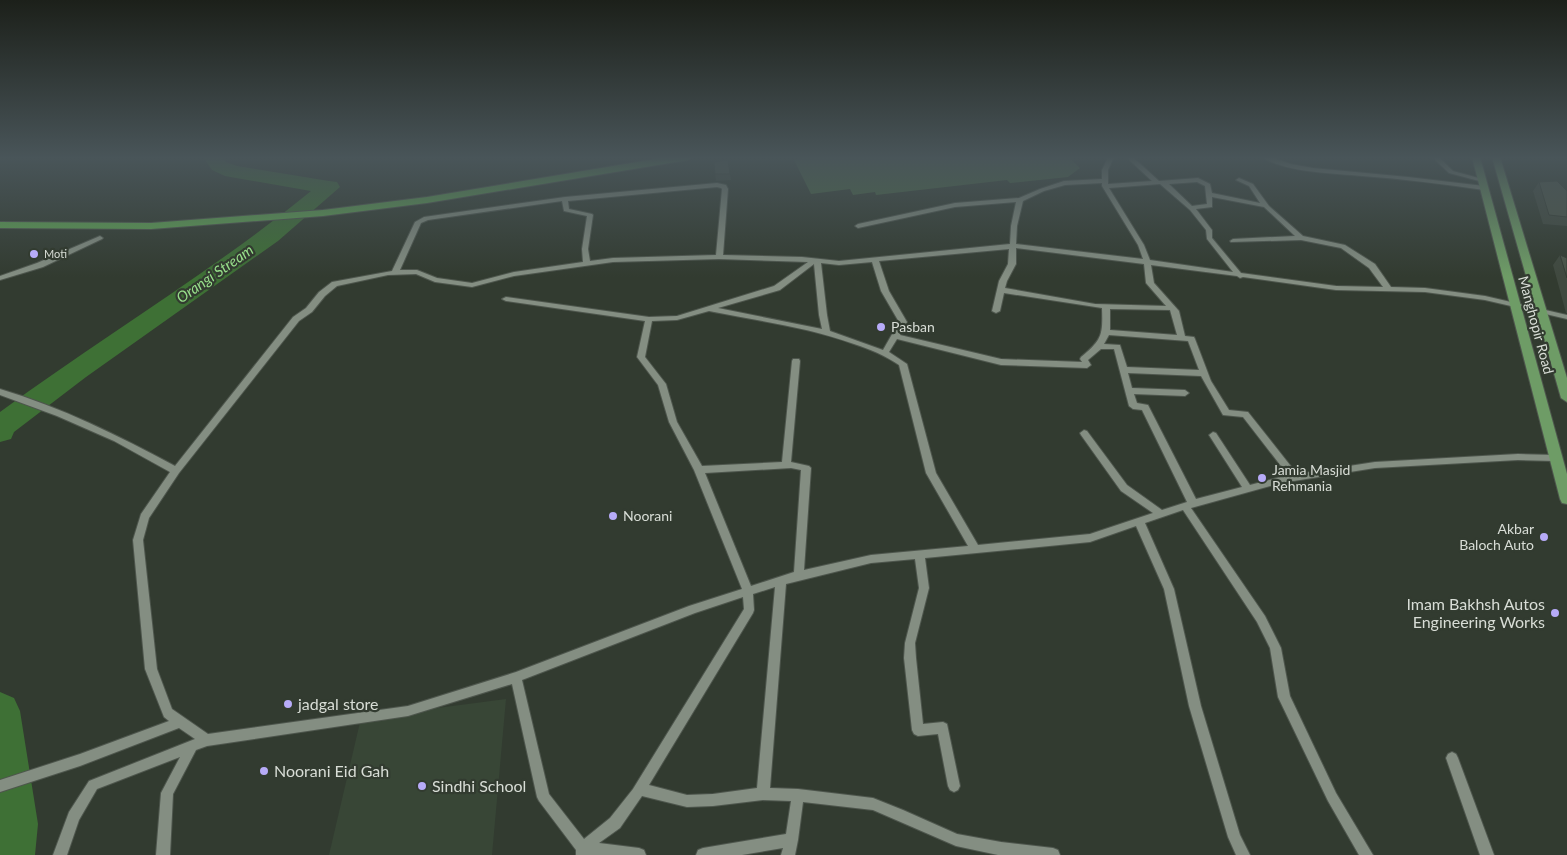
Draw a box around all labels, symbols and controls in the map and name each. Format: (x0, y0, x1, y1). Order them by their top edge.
water label: Orangi Stream (173, 240, 257, 306)
place label: Moti (44, 247, 67, 260)
marker: Moti (28, 248, 40, 260)
street label: Manghopir Road (1515, 274, 1558, 376)
place label: Pasban (891, 318, 935, 335)
marker: Pasban (875, 321, 887, 333)
place label: Jamia Masjid Rehmania (1272, 461, 1350, 494)
marker: Jamia Masjid Rehmania (1256, 472, 1268, 484)
place label: Noorani (623, 507, 672, 524)
marker: Noorani (607, 510, 619, 522)
place label: Akbar Baloch Auto (1459, 520, 1534, 553)
marker: Akbar Baloch Auto (1538, 531, 1550, 543)
place label: Imam Bakhsh Autos Engineering Works (1406, 594, 1545, 631)
marker: Imam Bakhsh Autos Engineering Works (1549, 607, 1561, 619)
place label: jadgal store (297, 694, 379, 713)
marker: jadgal store (282, 698, 294, 710)
place label: Noorani Eid Gah (274, 761, 389, 780)
marker: Noorani Eid Gah (258, 765, 270, 777)
place label: Sindhi School (432, 776, 526, 795)
marker: Sindhi School (416, 780, 428, 792)

